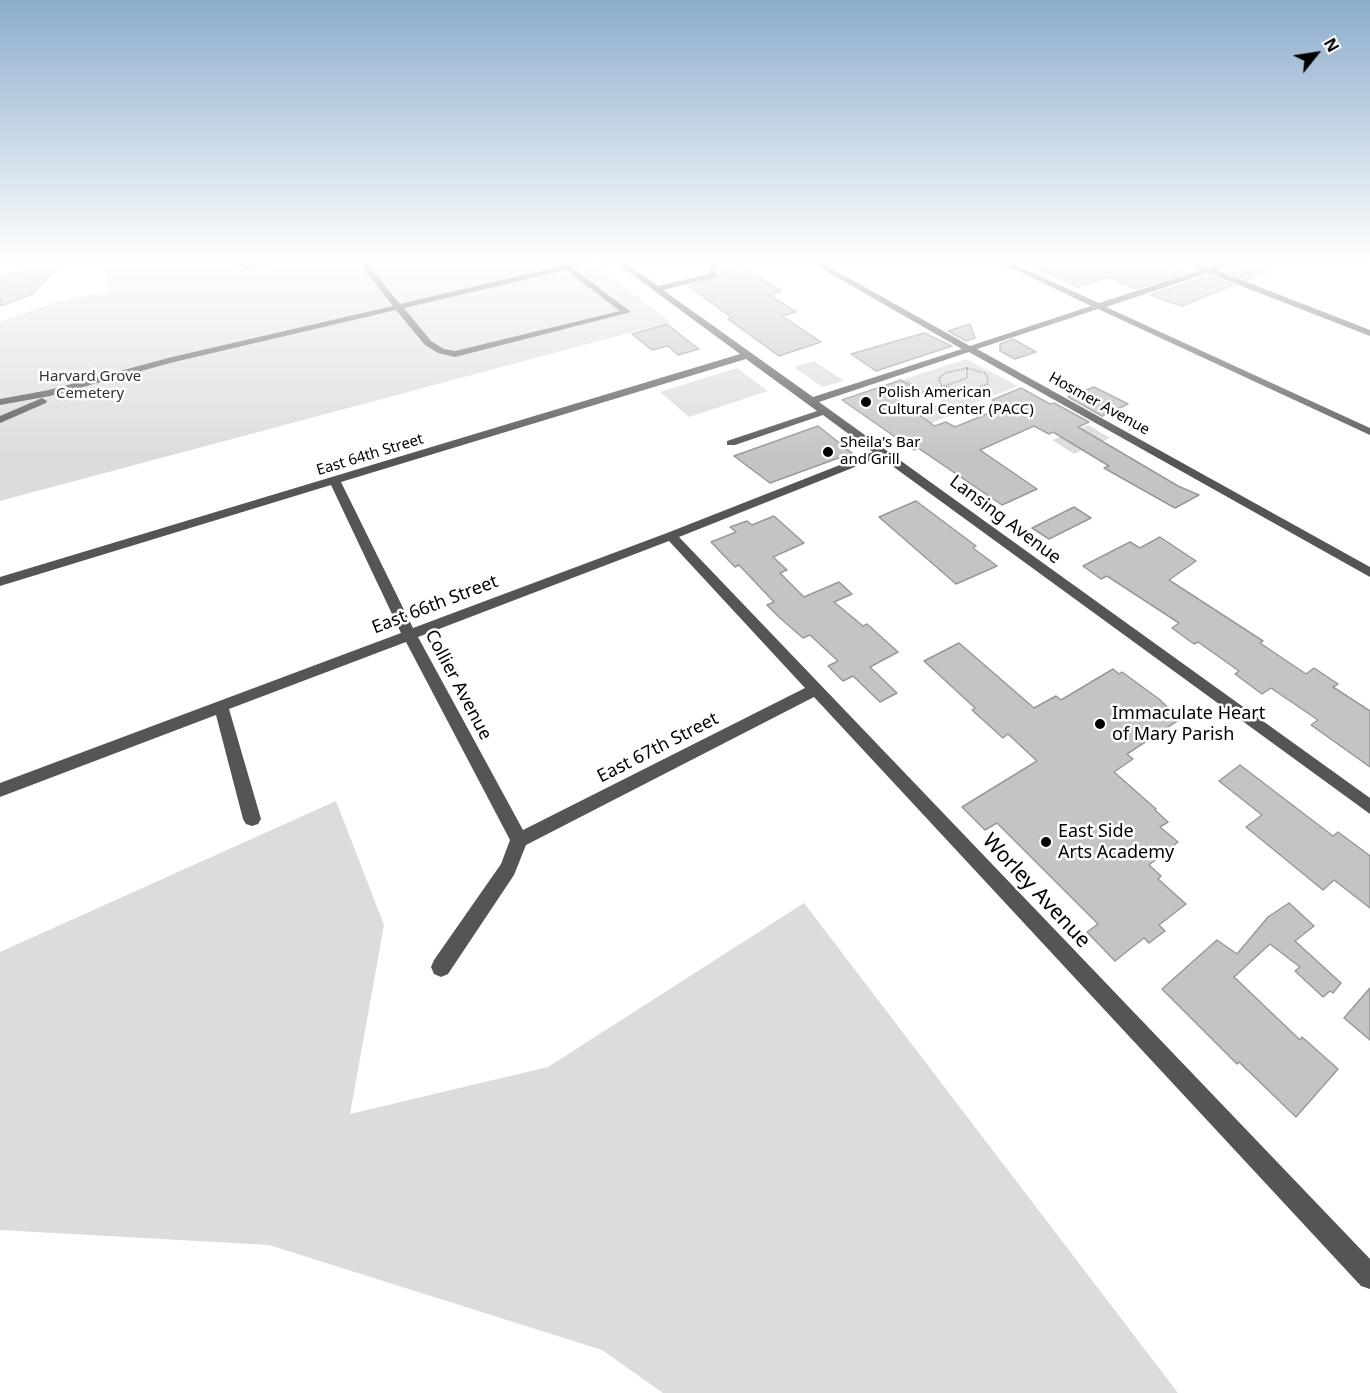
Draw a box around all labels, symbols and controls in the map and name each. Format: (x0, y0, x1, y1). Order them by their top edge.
north arrow (1286, 24, 1346, 84)
text: N (1319, 34, 1344, 56)
park label: Harvard Grove Cemetery (39, 368, 141, 403)
street label: Hosmer Avenue (1045, 369, 1153, 439)
place label: Polish American Cultural Center (PACC) (878, 384, 1034, 419)
marker: Polish American Cultural Center (PACC) (859, 395, 873, 409)
street label: East 64th Street (314, 430, 426, 480)
place label: Sheila's Bar and Grill (840, 434, 920, 469)
marker: Sheila's Bar and Grill (821, 445, 835, 459)
street label: Lansing Avenue (945, 471, 1065, 569)
street label: East 66th Street (369, 571, 501, 639)
street label: Collier Avenue (420, 626, 496, 744)
place label: Immaculate Heart of Mary Parish (1112, 703, 1265, 746)
street label: East 67th Street (594, 708, 722, 788)
marker: Immaculate Heart of Mary Parish (1093, 717, 1107, 731)
place label: East Side Arts Academy (1058, 821, 1174, 864)
street label: Worley Avenue (977, 829, 1095, 953)
marker: East Side Arts Academy (1039, 835, 1053, 849)

